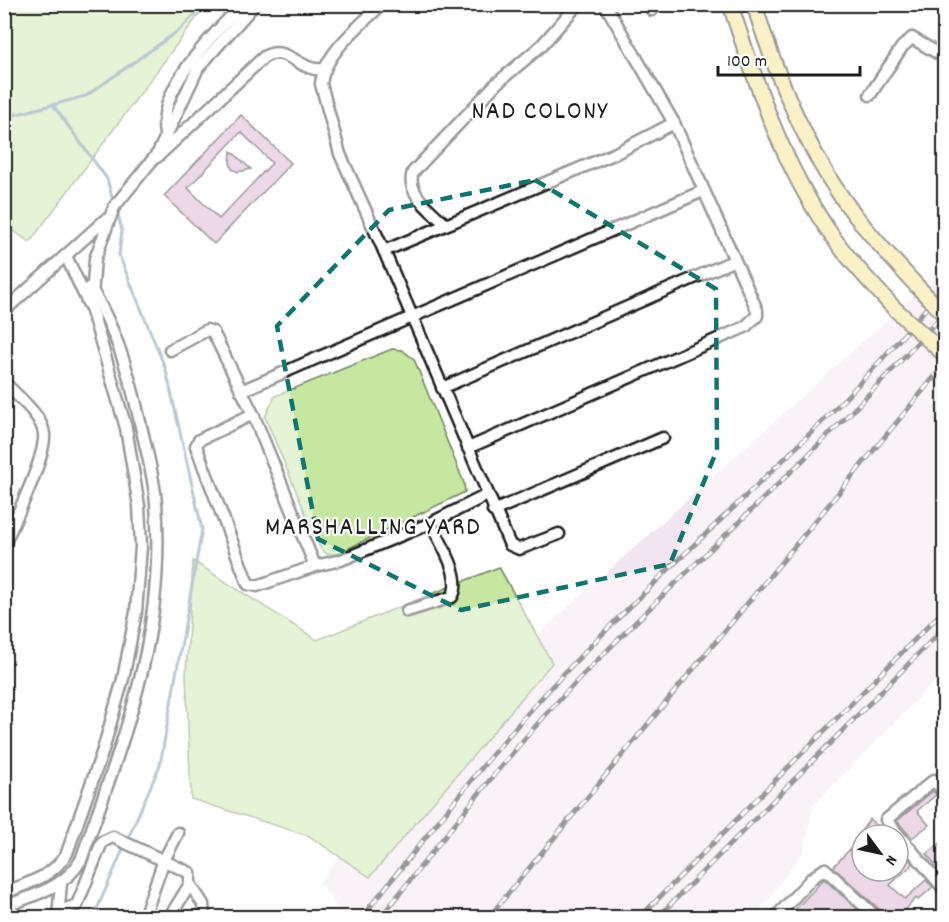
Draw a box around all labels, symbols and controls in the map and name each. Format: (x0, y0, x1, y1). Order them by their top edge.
scale bar (718, 39, 860, 77)
text: 100 m (727, 50, 767, 75)
district label: NAD COLONY (471, 94, 609, 131)
district label: MARSHALLING YARD (265, 510, 481, 547)
north arrow (850, 823, 910, 883)
text: N (879, 850, 902, 869)

